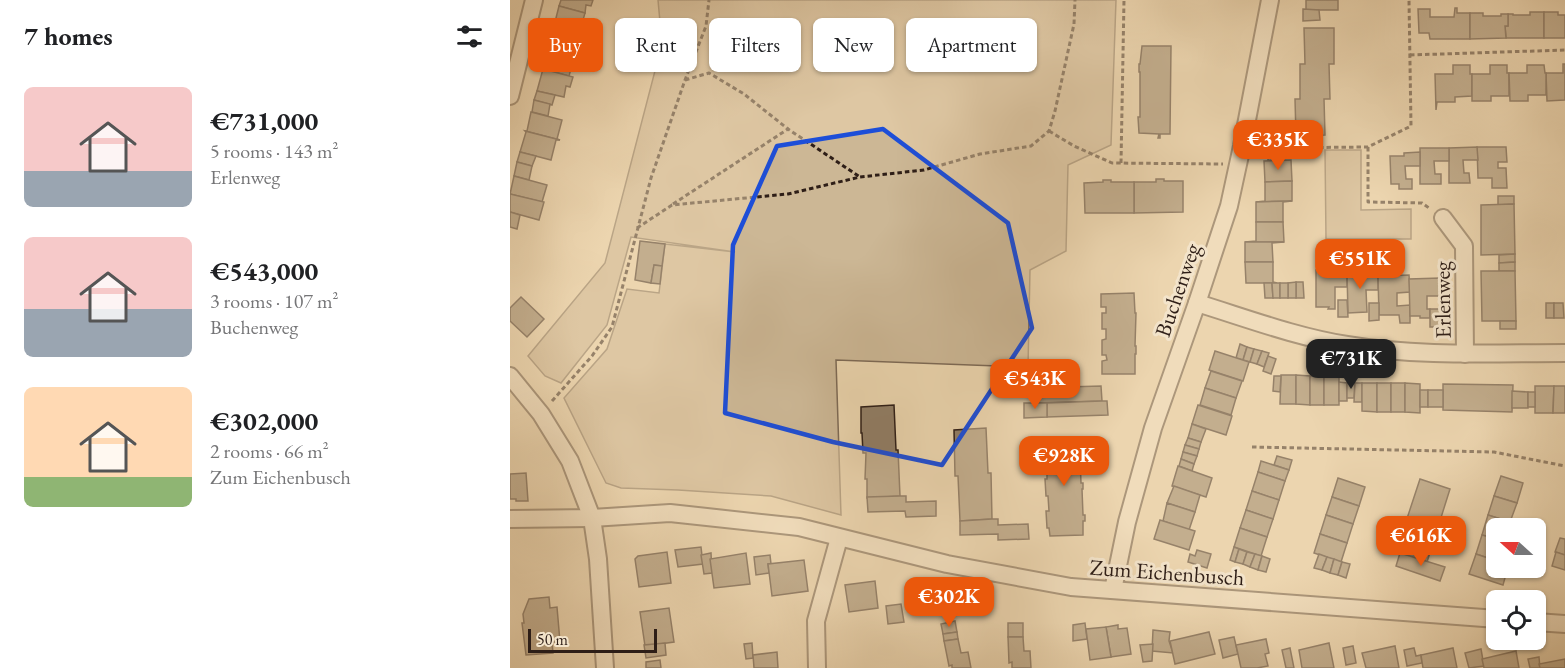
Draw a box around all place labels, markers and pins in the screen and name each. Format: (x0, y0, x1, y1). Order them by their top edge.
pin: €335K (1236, 120, 1320, 171)
pin: €551K (1318, 239, 1402, 290)
pin: €731K (1309, 339, 1393, 390)
pin: €543K (993, 359, 1077, 410)
pin: €928K (1022, 436, 1106, 487)
pin: €616K (1379, 516, 1463, 567)
pin: €302K (907, 577, 991, 628)

